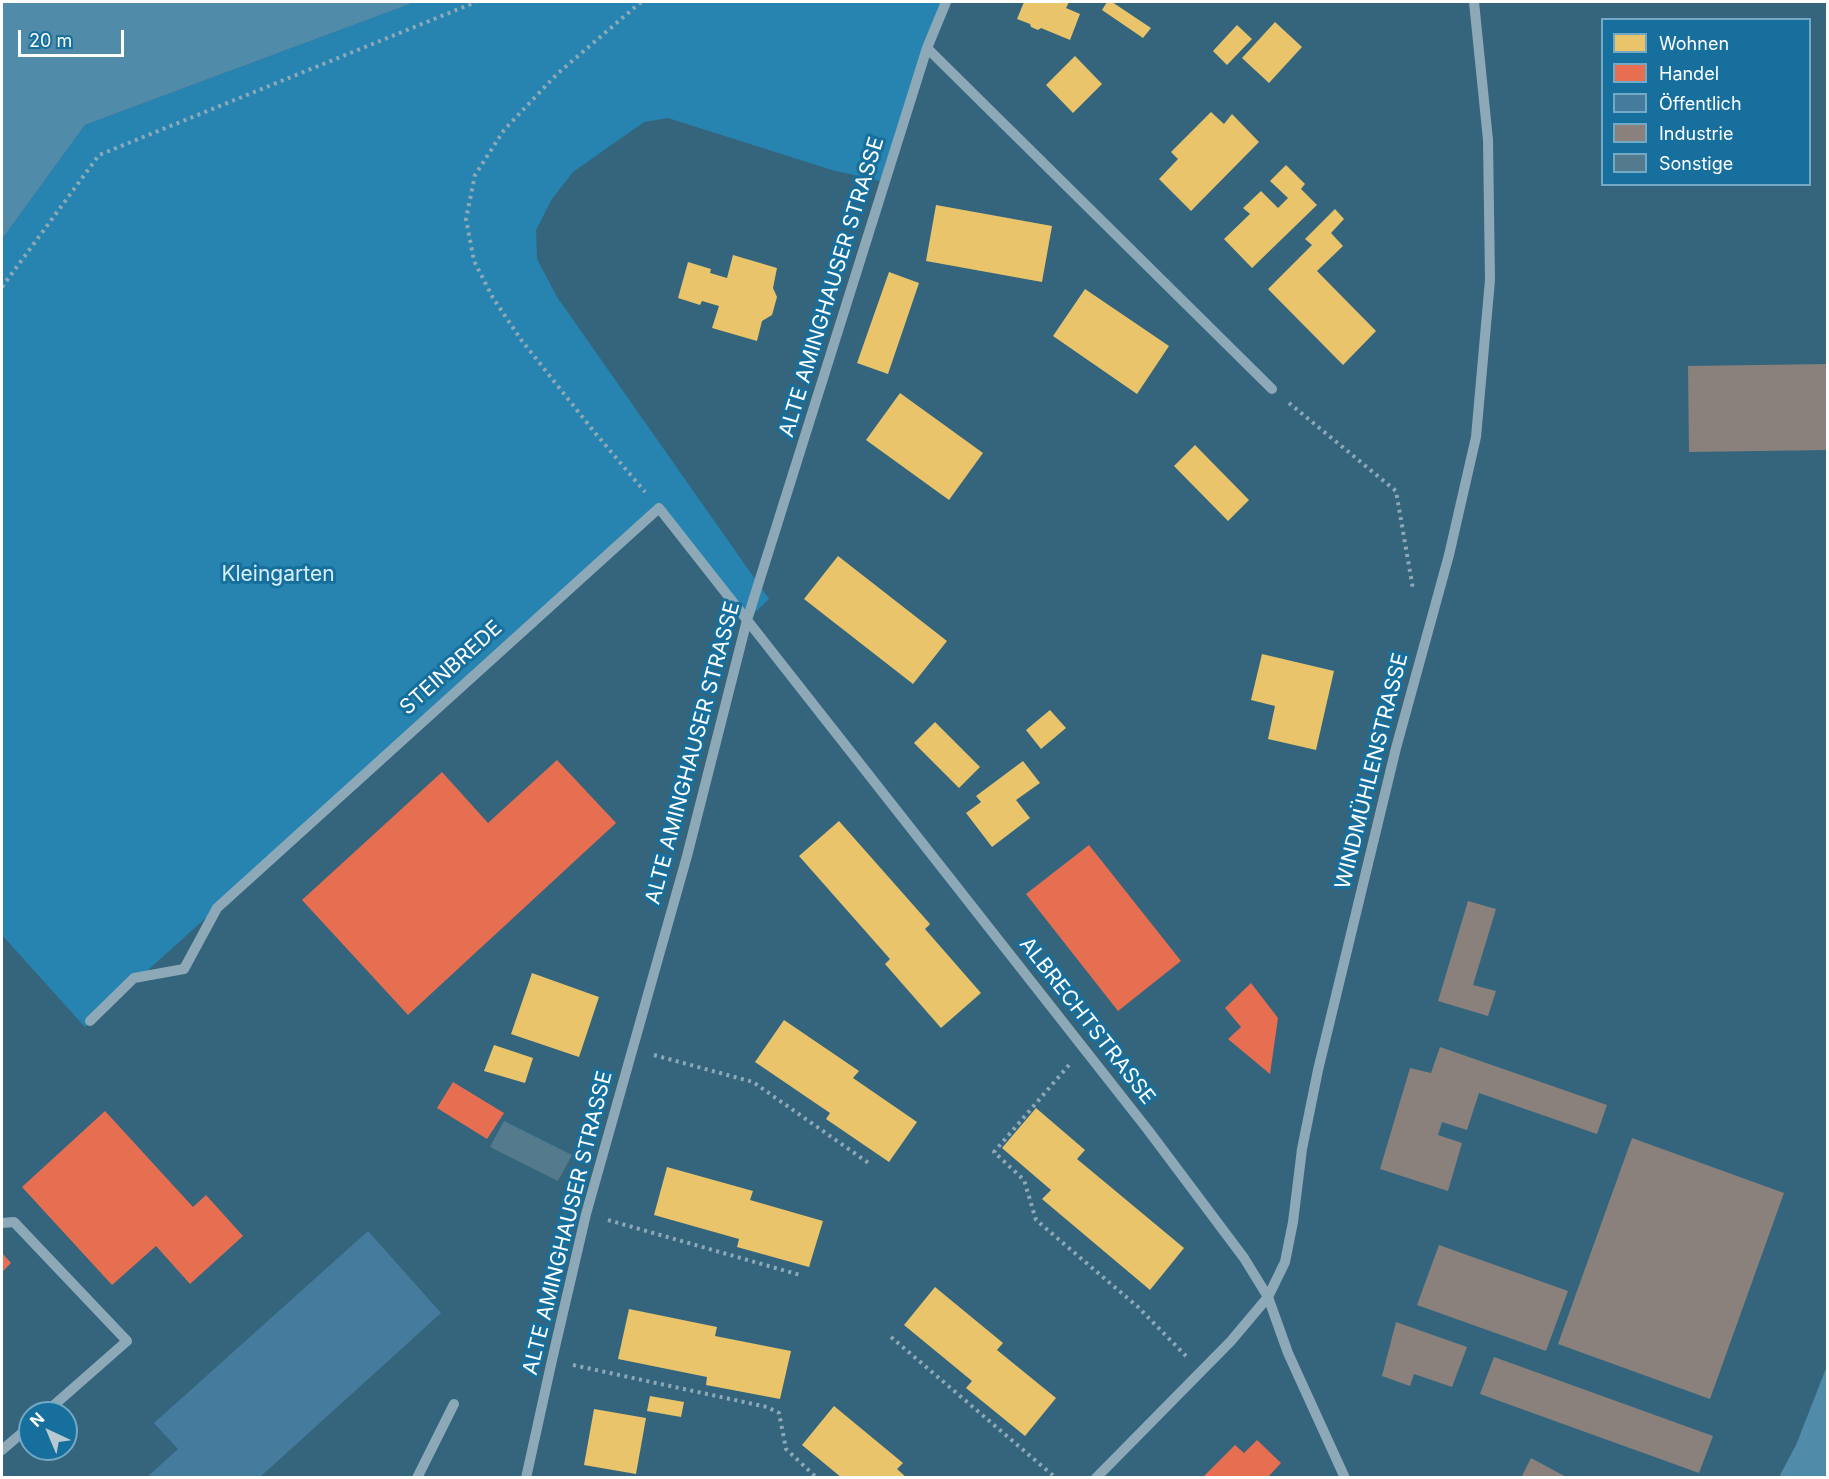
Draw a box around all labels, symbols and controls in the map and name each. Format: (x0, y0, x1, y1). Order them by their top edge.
scale bar (21, 18, 128, 56)
legend (1601, 18, 1811, 186)
text: 20 m (29, 30, 72, 51)
text: Wohnen (1659, 33, 1729, 54)
text: Handel (1659, 63, 1719, 84)
text: Öffentlich (1659, 93, 1742, 114)
text: Industrie (1659, 123, 1733, 144)
street label: ALTE AMINGHAUSER STRASSE (774, 134, 890, 440)
text: Sonstige (1659, 153, 1733, 174)
park label: Kleingarten (221, 562, 335, 588)
street label: ALTE AMINGHAUSER STRASSE (640, 599, 746, 907)
street label: STEINBREDE (395, 616, 507, 720)
street label: WINDMÜHLENSTRASSE (1330, 650, 1414, 892)
street label: ALBRECHTSTRASSE (1014, 932, 1160, 1110)
street label: ALTE AMINGHAUSER STRASSE (518, 1068, 618, 1378)
north arrow (18, 1401, 78, 1461)
text: N (26, 1408, 48, 1431)

